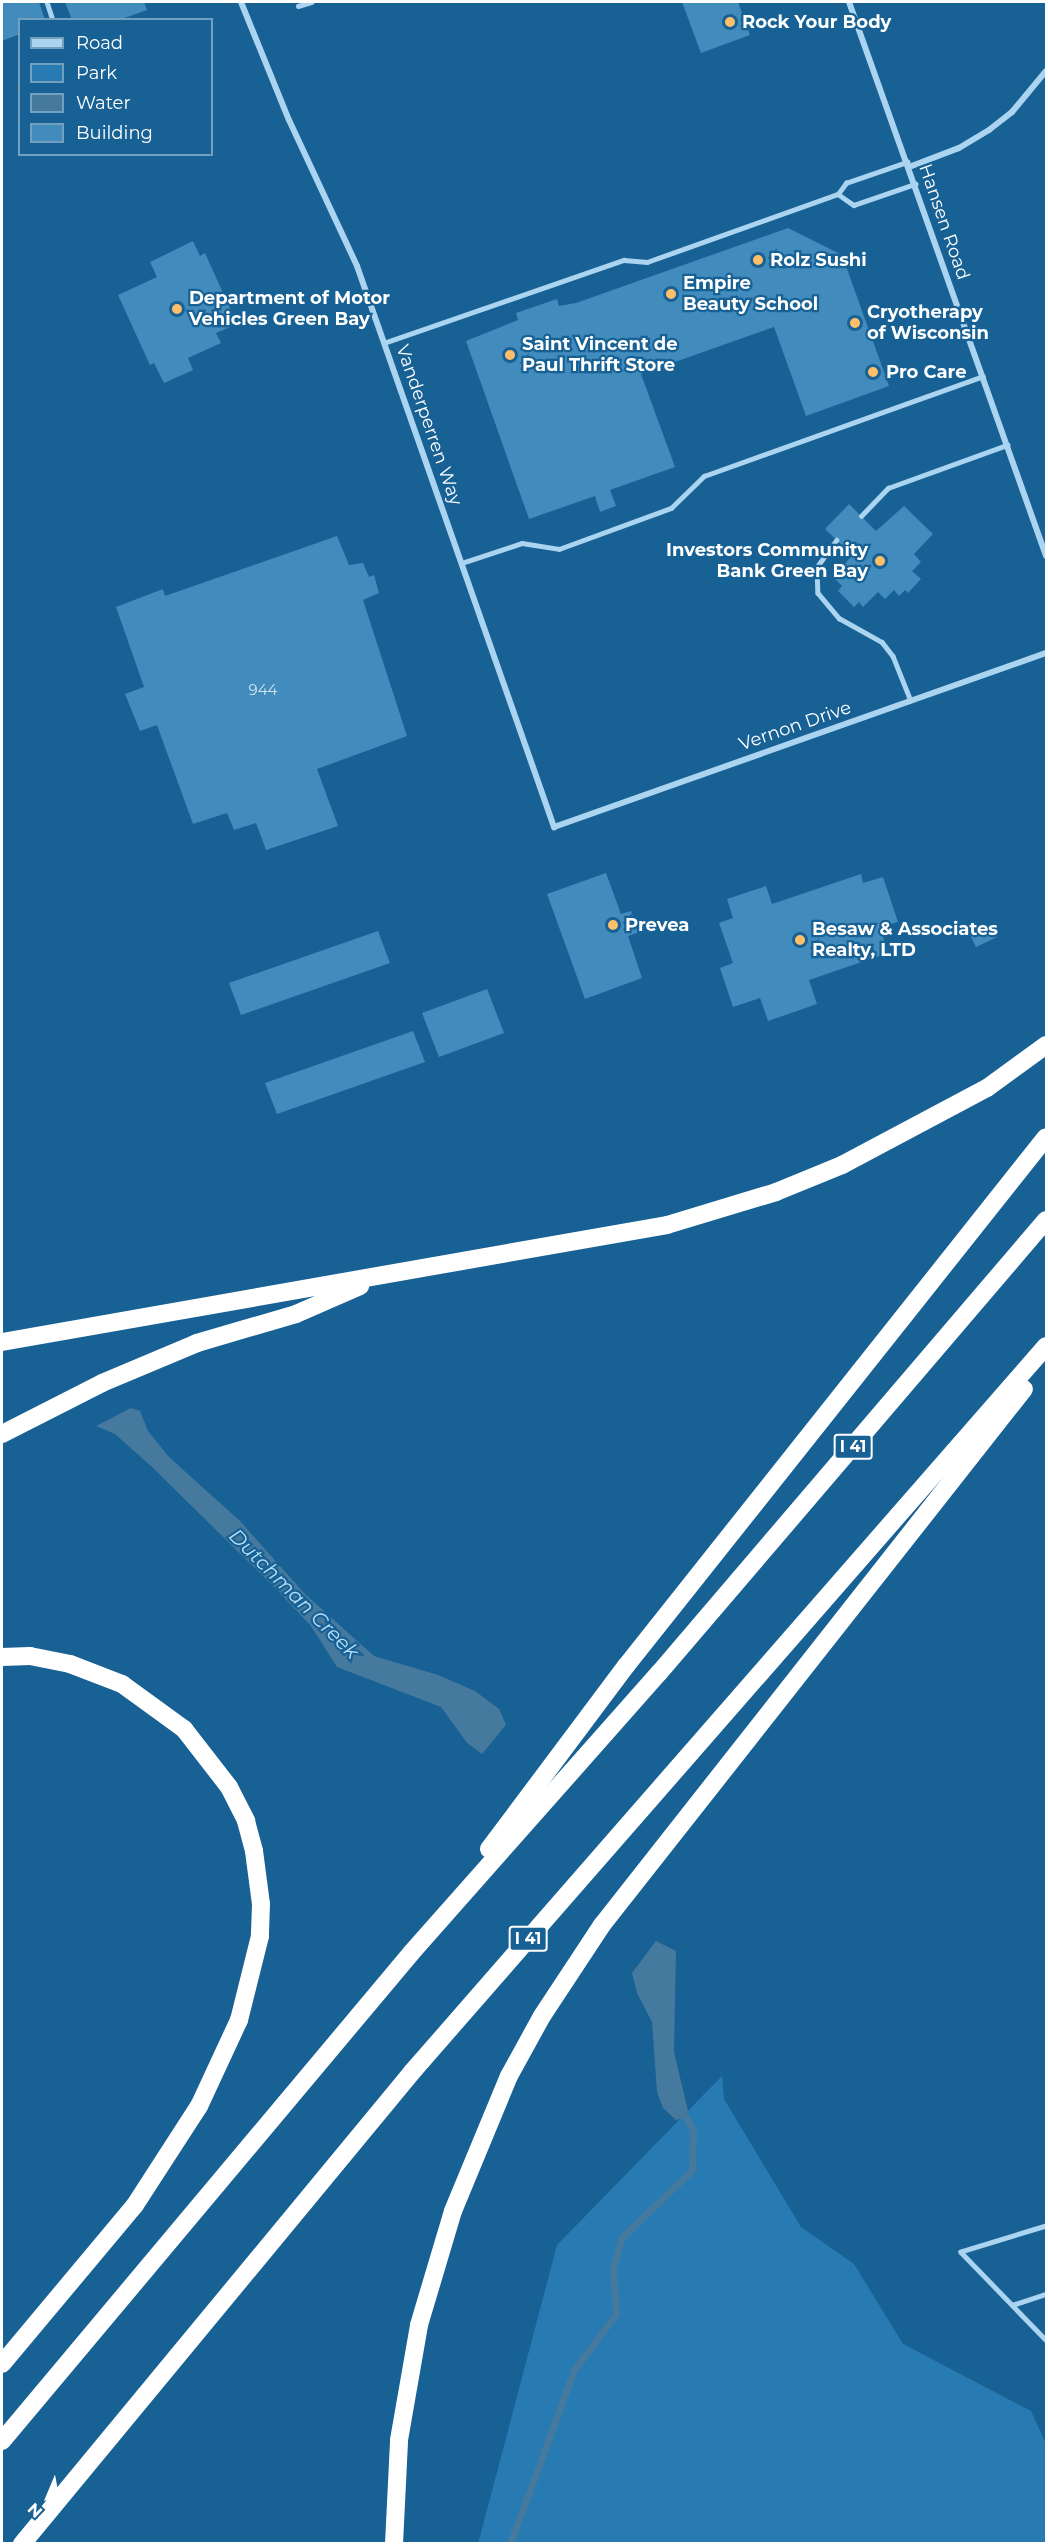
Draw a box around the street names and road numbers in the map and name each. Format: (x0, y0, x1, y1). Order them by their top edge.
street label: Hansen Road (914, 161, 974, 283)
street label: Vanderperren Way (391, 342, 467, 508)
street label: Vernon Drive (736, 697, 854, 755)
road number: I 41 (834, 1434, 872, 1460)
road number: I 41 (508, 1926, 548, 1952)

